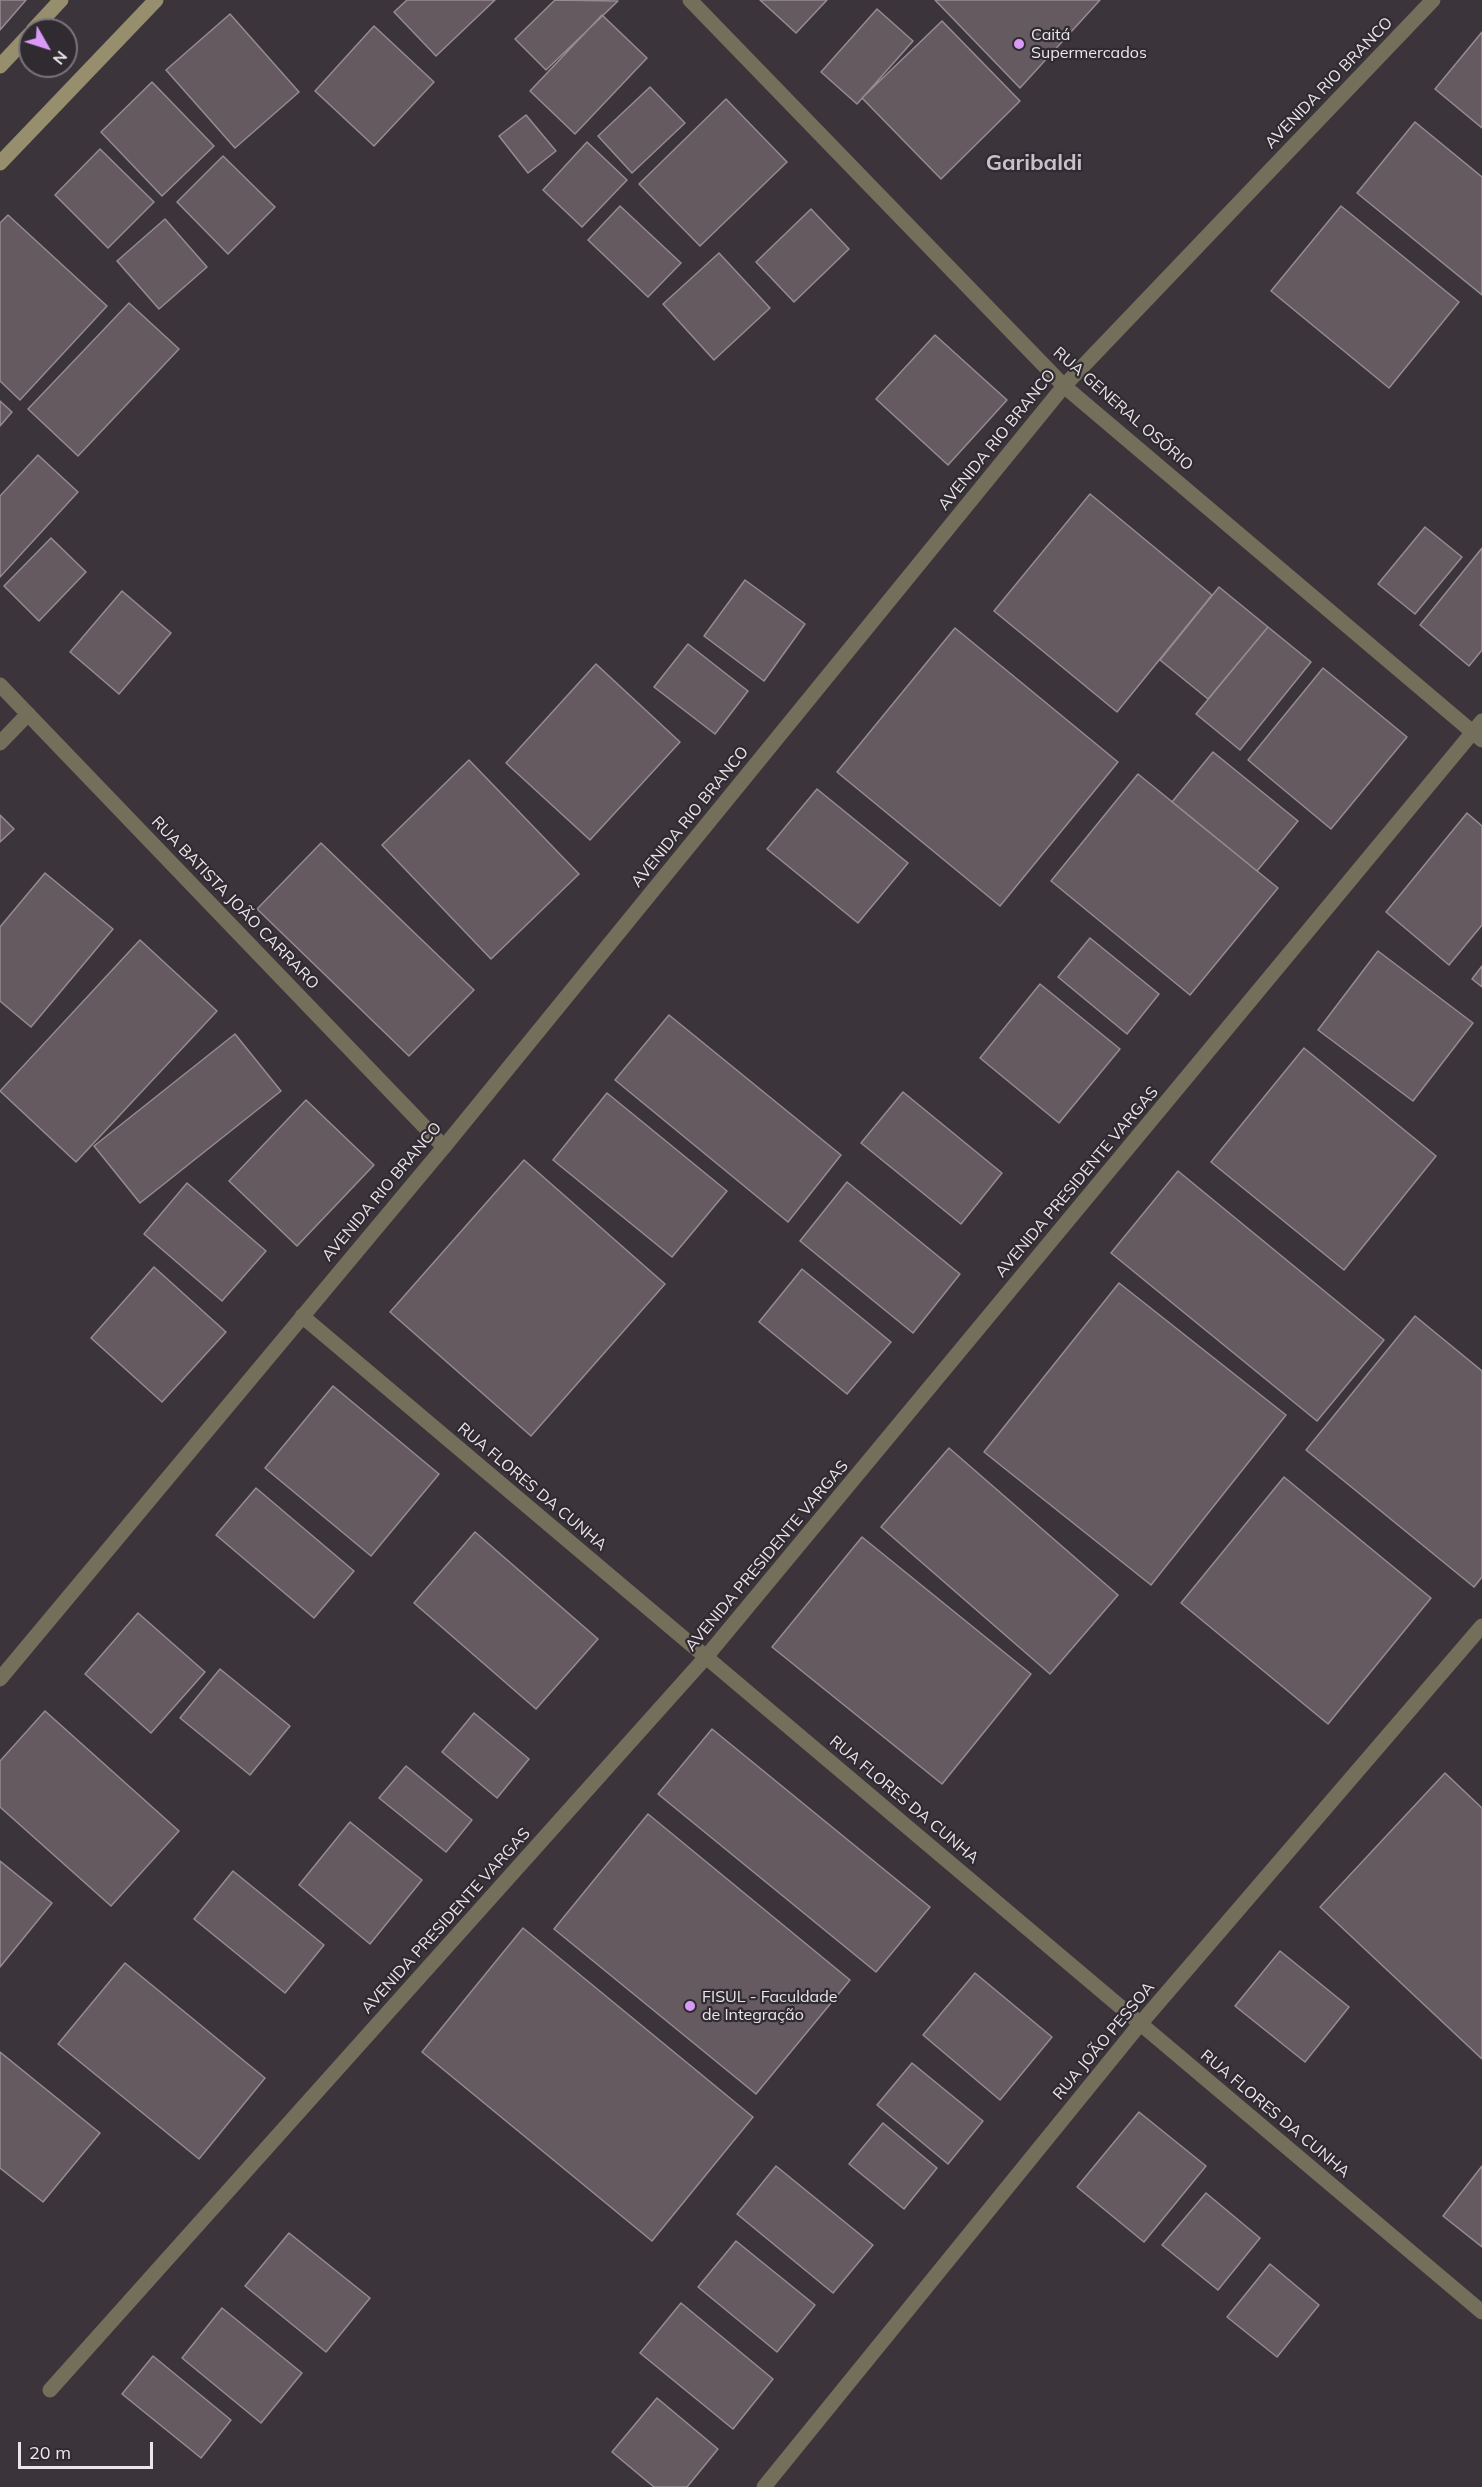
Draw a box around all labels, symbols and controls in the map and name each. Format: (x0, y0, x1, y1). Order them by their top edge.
street label: AVENIDA RIO BRANCO (1261, 13, 1397, 153)
north arrow (18, 18, 78, 78)
place label: Caitá Supermercados (1031, 25, 1147, 63)
marker: Caitá Supermercados (1012, 37, 1026, 51)
text: N (49, 47, 72, 69)
district label: Garibaldi (986, 150, 1082, 176)
street label: RUA GENERAL OSÓRIO (1049, 343, 1197, 475)
street label: AVENIDA RIO BRANCO (934, 366, 1060, 514)
street label: AVENIDA RIO BRANCO (627, 743, 753, 891)
street label: RUA BATISTA JOÃO CARRARO (147, 813, 323, 993)
street label: AVENIDA PRESIDENTE VARGAS (992, 1083, 1162, 1281)
street label: AVENIDA RIO BRANCO (318, 1119, 446, 1265)
street label: RUA FLORES DA CUNHA (454, 1419, 610, 1555)
street label: AVENIDA PRESIDENTE VARGAS (682, 1457, 852, 1655)
street label: RUA FLORES DA CUNHA (826, 1732, 982, 1868)
street label: AVENIDA PRESIDENTE VARGAS (358, 1824, 534, 2018)
street label: RUA JOÃO PESSOA (1049, 1978, 1159, 2104)
place label: FISUL - Faculdade de Integração (702, 1987, 837, 2025)
marker: FISUL - Faculdade de Integração (683, 1999, 697, 2013)
street label: RUA FLORES DA CUNHA (1197, 2046, 1353, 2182)
scale bar (21, 2430, 156, 2468)
text: 20 m (29, 2441, 71, 2464)

